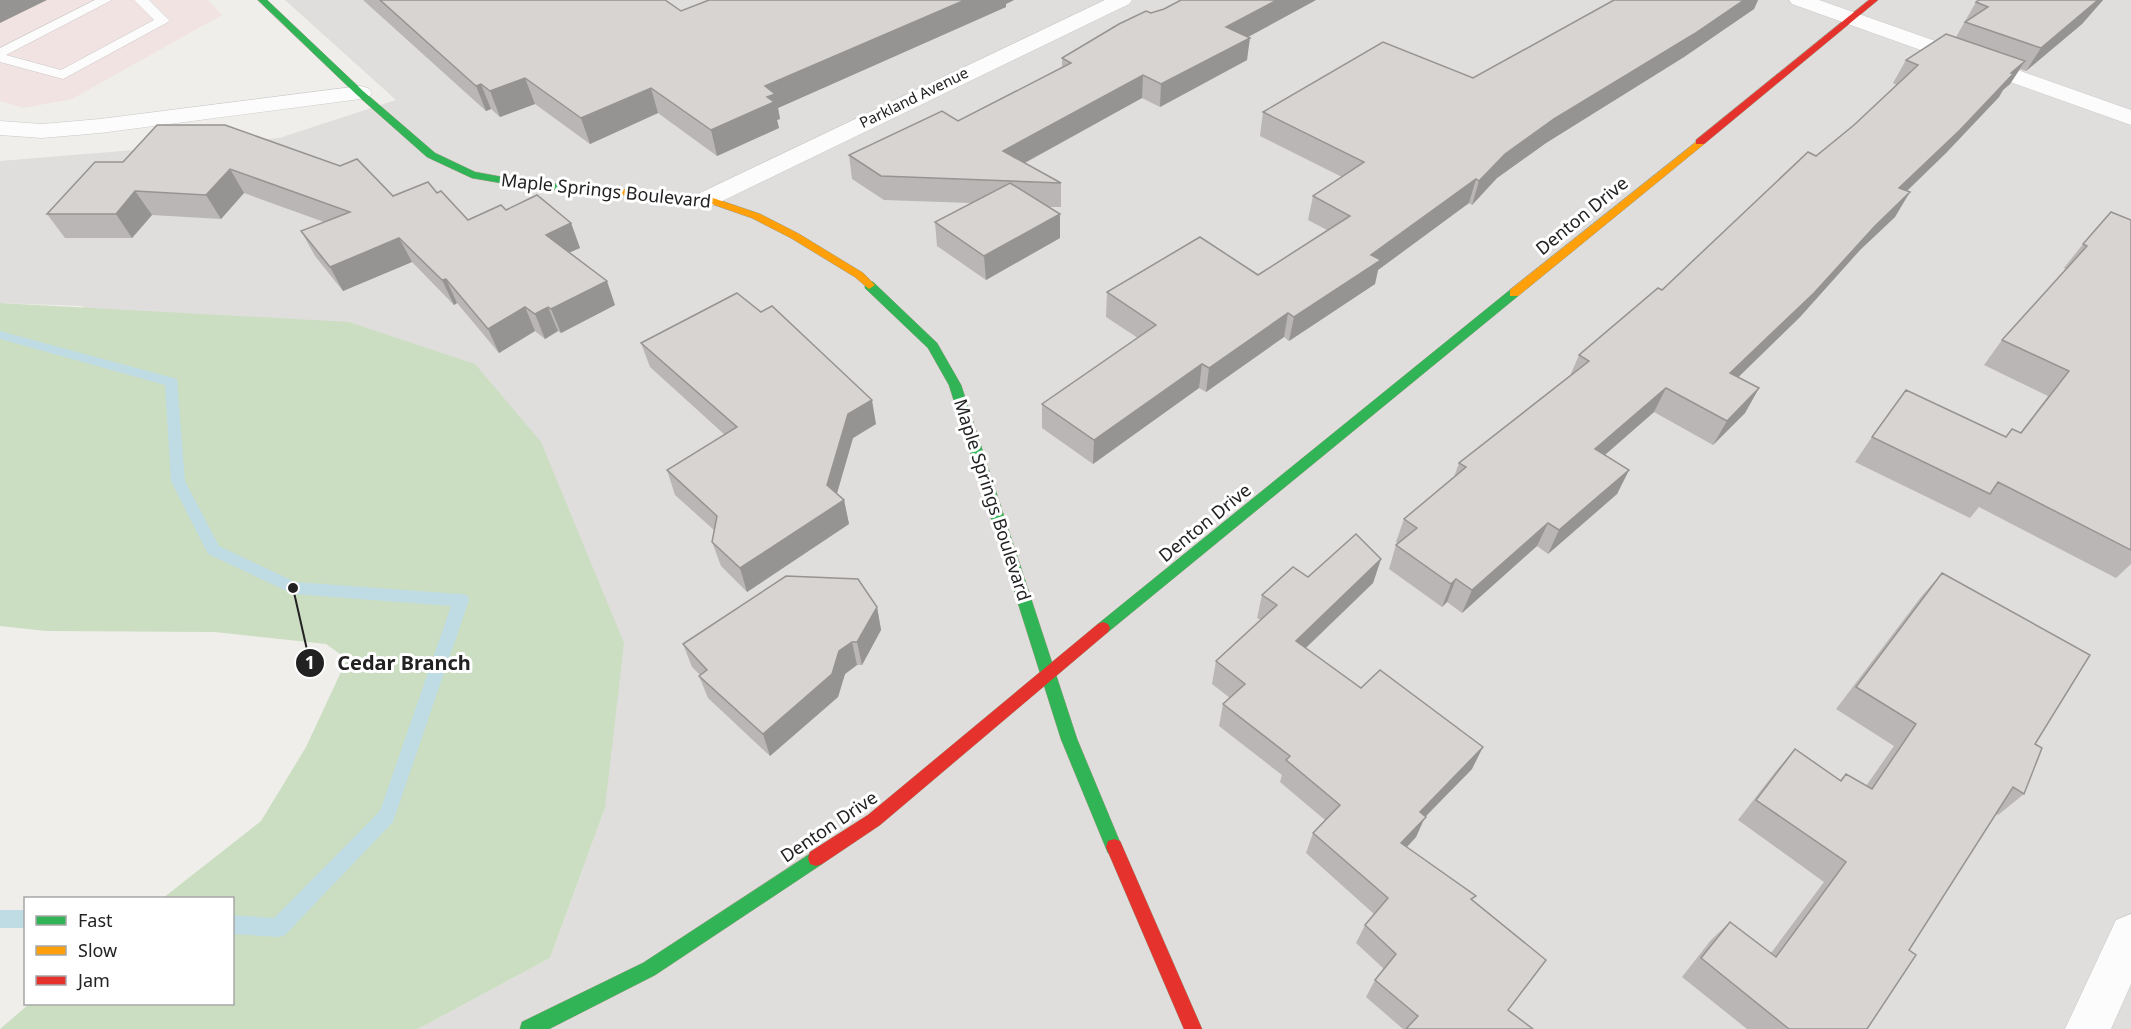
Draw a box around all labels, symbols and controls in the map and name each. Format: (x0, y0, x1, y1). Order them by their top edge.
street label: Parkland Avenue (856, 62, 971, 132)
street label: Maple Springs Boulevard (500, 167, 712, 213)
street label: Denton Drive (1530, 171, 1632, 260)
street label: Maple Springs Boulevard (949, 396, 1037, 604)
street label: Denton Drive (1153, 478, 1255, 567)
callout: Cedar Branch (295, 644, 483, 682)
text: Cedar Branch (337, 649, 471, 676)
text: 1 (305, 650, 315, 674)
street label: Denton Drive (775, 785, 882, 867)
legend (24, 897, 234, 1005)
text: Fast (78, 908, 113, 932)
text: Slow (78, 938, 117, 962)
text: Jam (76, 968, 110, 992)

